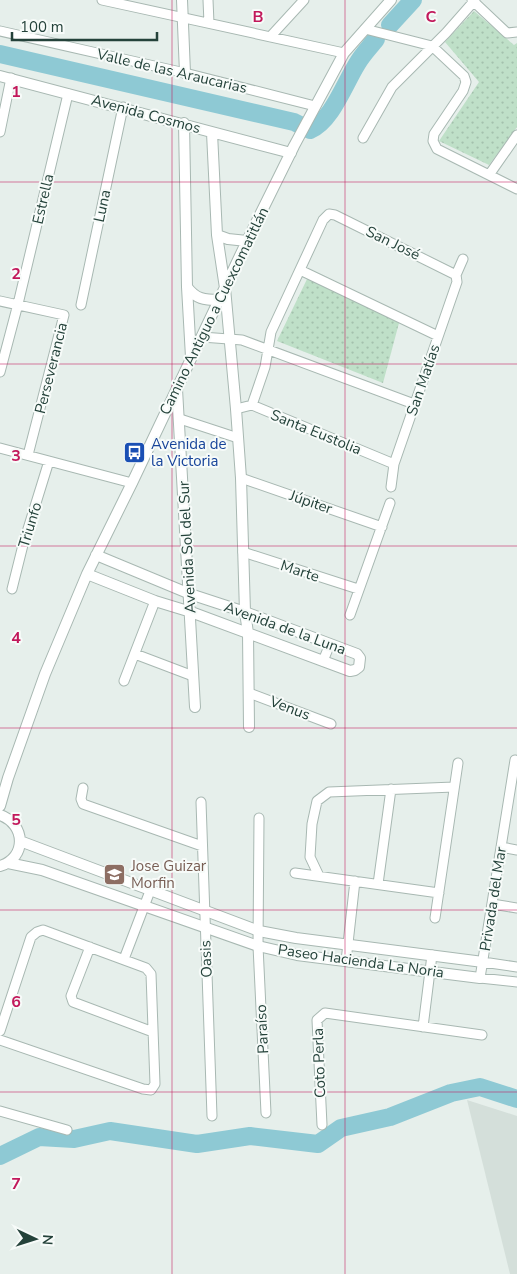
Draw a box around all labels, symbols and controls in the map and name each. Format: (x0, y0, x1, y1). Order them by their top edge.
text: B (252, 6, 264, 28)
text: C (426, 6, 437, 28)
scale bar (12, 10, 158, 42)
text: 100 m (20, 17, 64, 37)
street label: Valle de las Araucarias (94, 44, 249, 98)
text: 1 (11, 81, 21, 103)
street label: Avenida Cosmos (89, 90, 203, 138)
street label: Estrella (28, 172, 58, 226)
street label: Luna (89, 188, 115, 224)
street label: Camino Antiguo a Cuexcomatitlán (155, 204, 273, 418)
street label: San José (363, 221, 423, 265)
text: 2 (11, 263, 21, 285)
street label: Perseverancia (30, 320, 72, 416)
street label: San Matías (401, 342, 445, 418)
street label: Santa Eustolia (268, 405, 364, 459)
place label: Avenida de la Victoria (151, 434, 226, 471)
bus stop icon: Avenida de la Victoria (123, 441, 147, 465)
text: 3 (11, 445, 21, 467)
street label: Avenida Sol del Sur (174, 480, 200, 614)
street label: Júpiter (286, 485, 336, 519)
street label: Triunfo (14, 500, 46, 550)
street label: Marte (278, 555, 322, 587)
street label: Avenida de la Luna (221, 597, 349, 659)
text: 4 (11, 627, 21, 649)
street label: Venus (266, 691, 313, 725)
text: 5 (11, 809, 21, 831)
street label: Privada del Mar (475, 845, 511, 953)
place label: Jose Guizar Morfin (130, 856, 207, 893)
school or university icon: Jose Guizar Morfin (103, 863, 127, 887)
street label: Paseo Hacienda La Noria (277, 939, 445, 983)
street label: Oasis (195, 940, 217, 978)
text: 6 (11, 991, 21, 1013)
street label: Paraíso (251, 1004, 273, 1054)
street label: Coto Perla (308, 1028, 330, 1098)
text: 7 (11, 1173, 21, 1195)
north arrow (10, 1214, 60, 1264)
text: N (38, 1234, 57, 1246)

